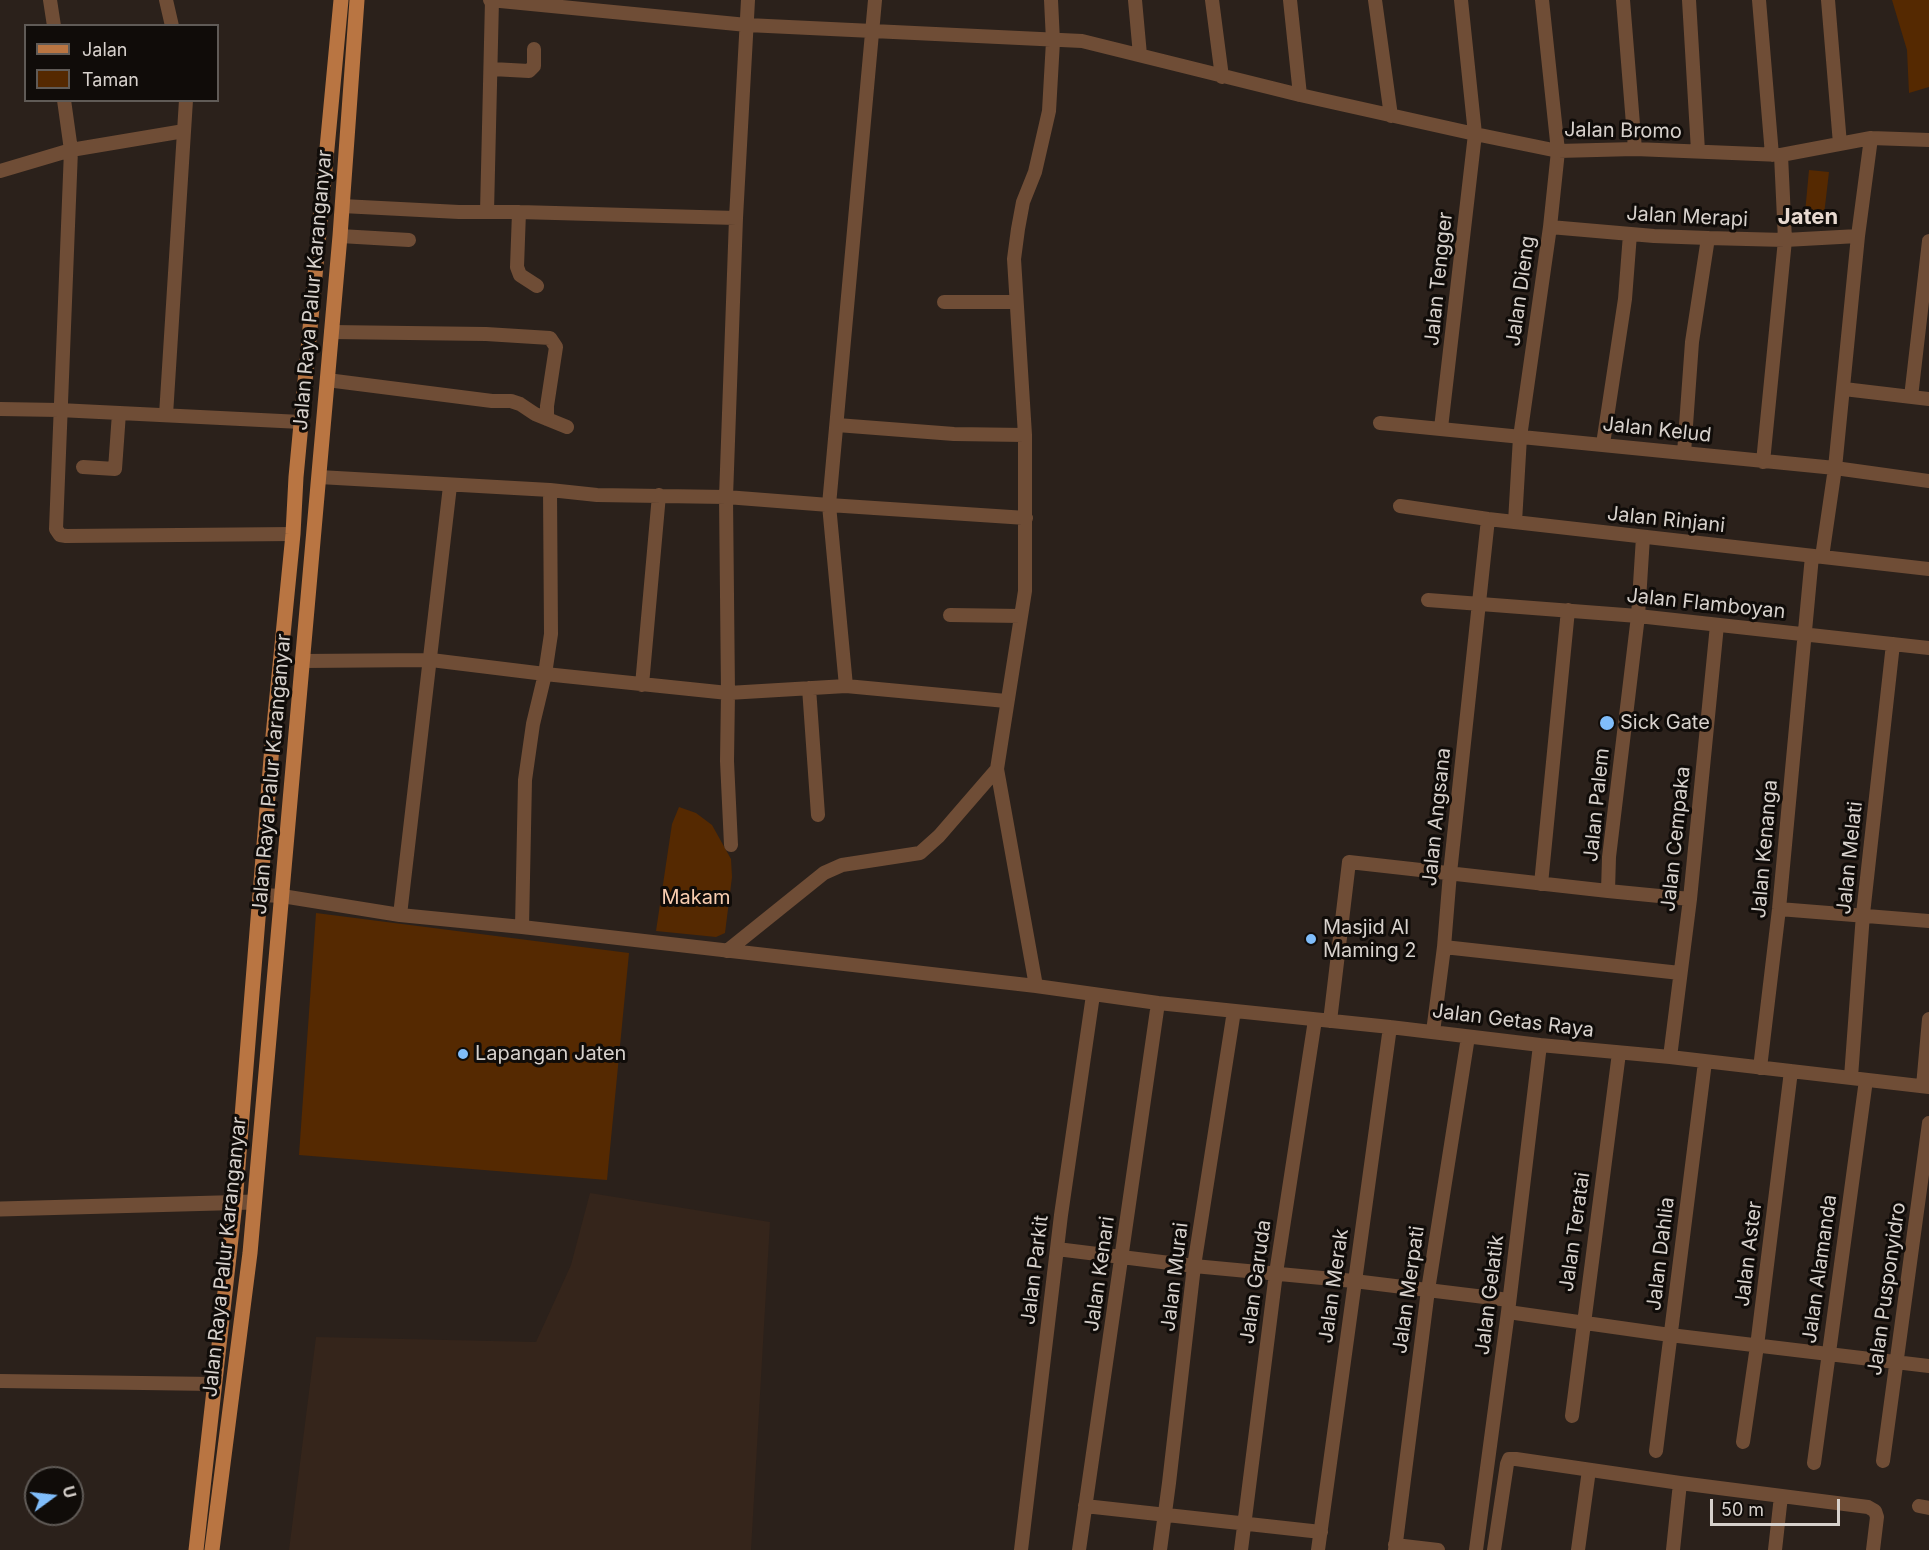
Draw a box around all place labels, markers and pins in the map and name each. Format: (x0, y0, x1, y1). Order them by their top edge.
place label: Sick Gate (1620, 711, 1710, 735)
marker: Sick Gate (1598, 714, 1616, 732)
place label: Masjid Al Maming 2 (1323, 916, 1417, 963)
marker: Masjid Al Maming 2 (1304, 932, 1318, 946)
place label: Lapangan Jaten (475, 1042, 626, 1066)
marker: Lapangan Jaten (456, 1047, 470, 1061)

